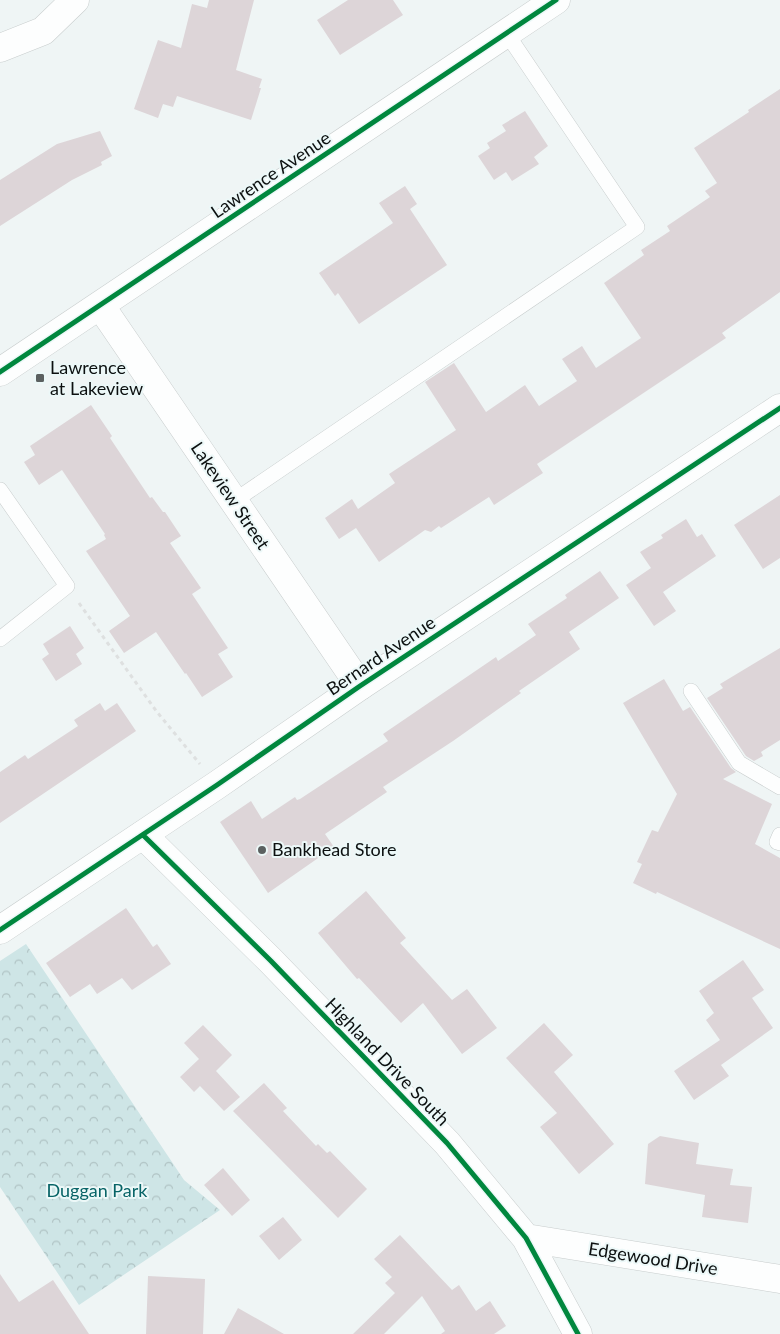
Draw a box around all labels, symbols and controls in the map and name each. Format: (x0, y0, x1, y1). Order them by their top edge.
street label: Lawrence Avenue (206, 126, 334, 222)
place label: Lawrence at Lakeview (50, 356, 143, 399)
marker: Lawrence at Lakeview (34, 372, 46, 384)
street label: Lakeview Street (187, 438, 275, 554)
street label: Bernard Avenue (322, 611, 439, 700)
place label: Bankhead Store (272, 838, 396, 860)
marker: Bankhead Store (256, 844, 268, 856)
street label: Highland Drive South (321, 993, 454, 1130)
park label: Duggan Park (46, 1179, 148, 1201)
street label: Edgewood Drive (587, 1237, 719, 1279)

